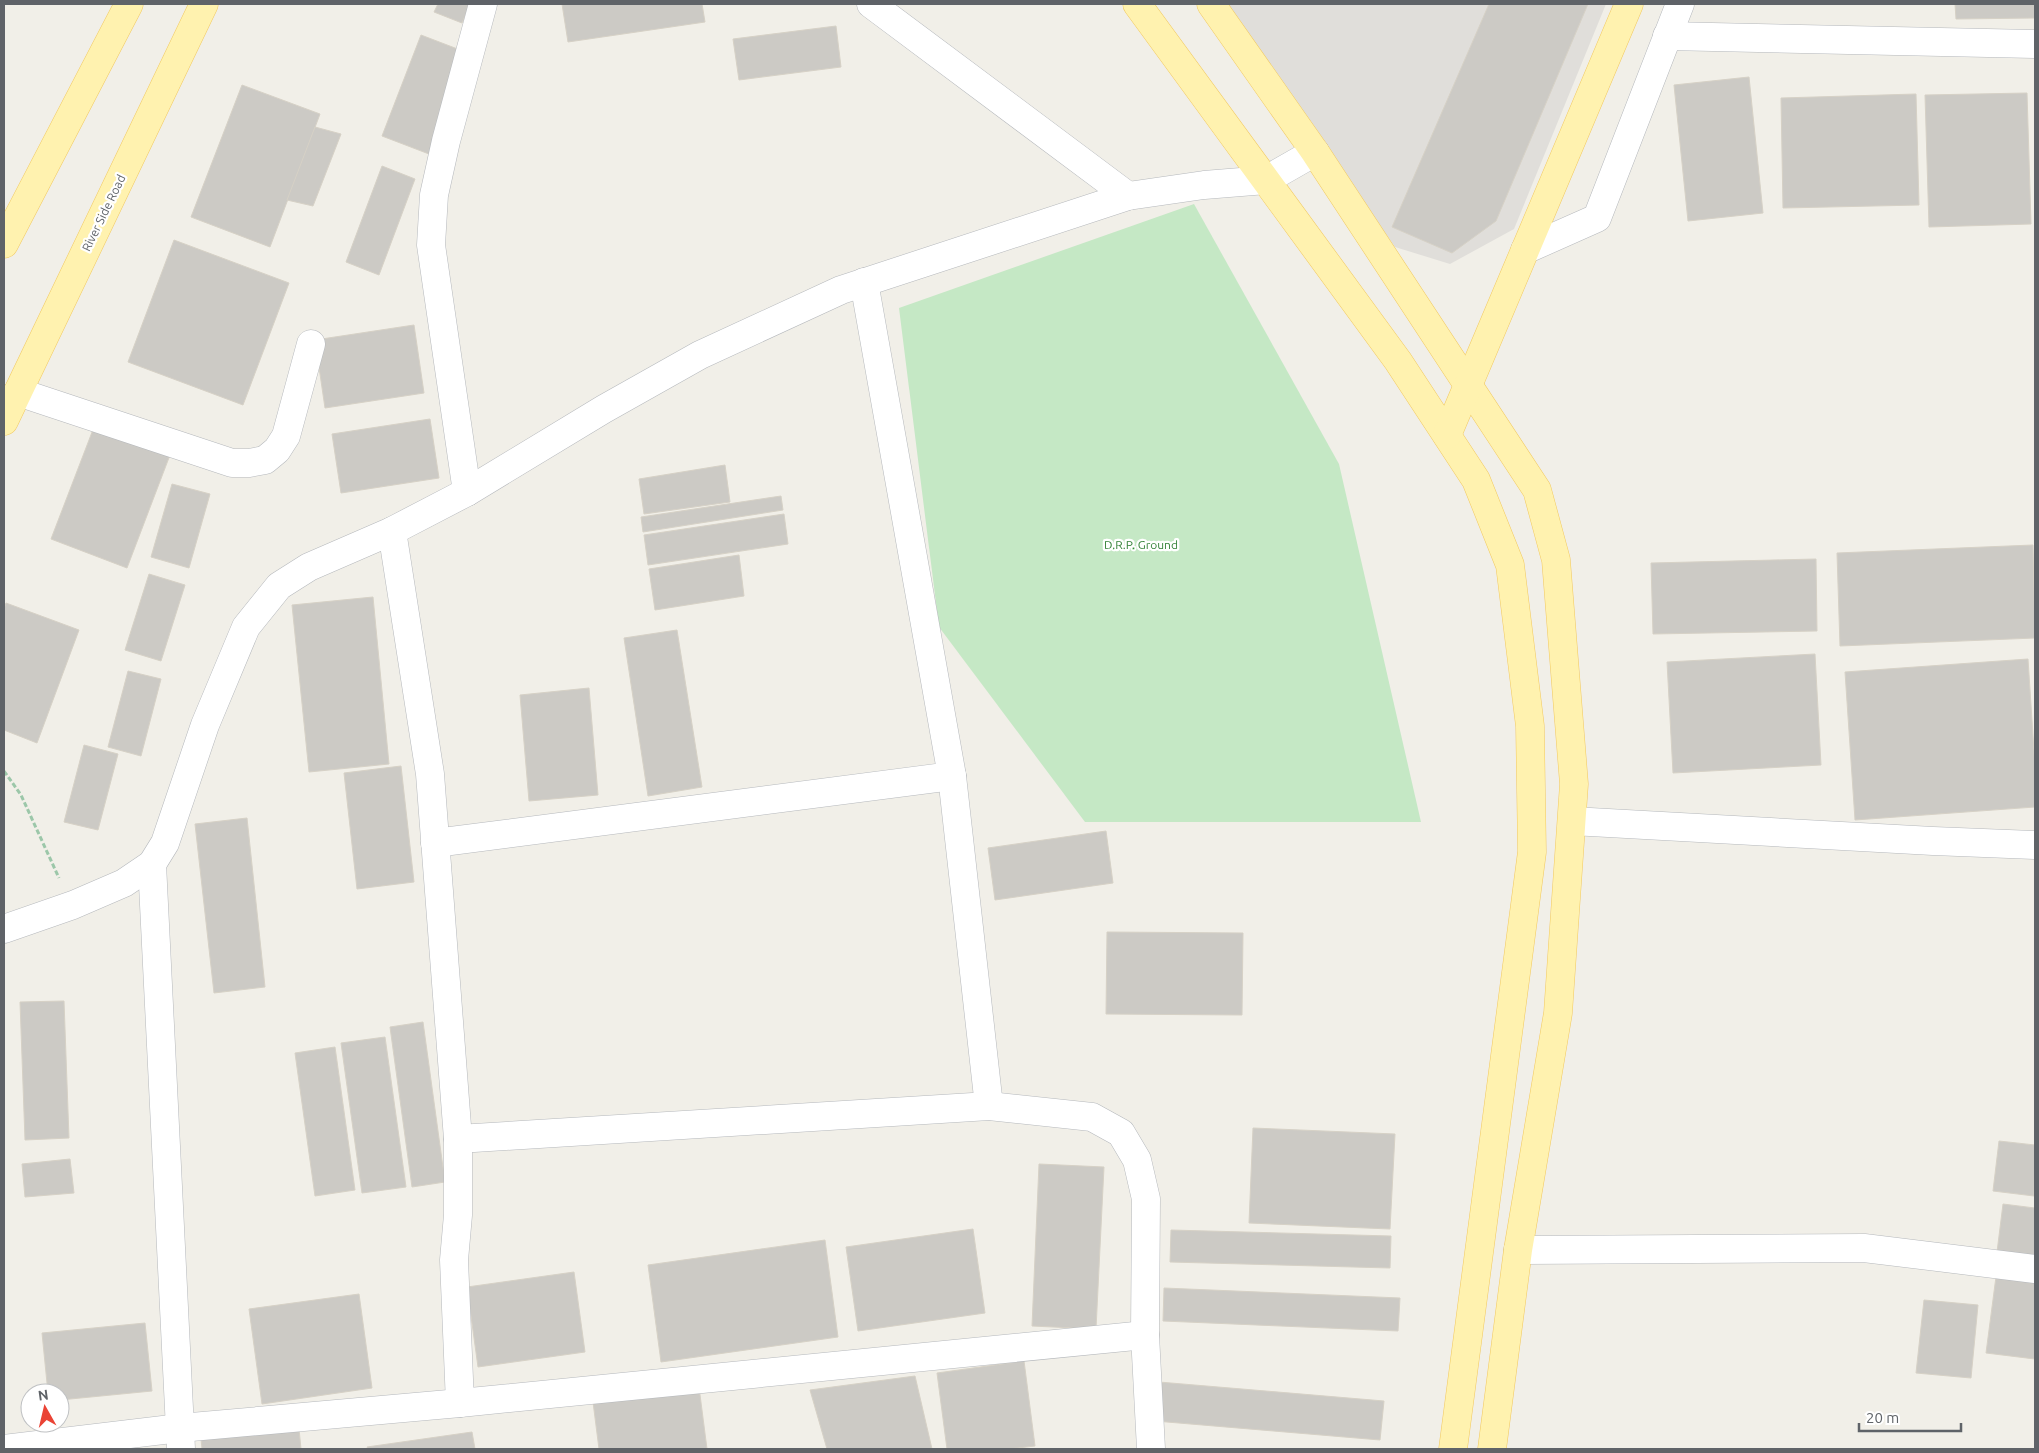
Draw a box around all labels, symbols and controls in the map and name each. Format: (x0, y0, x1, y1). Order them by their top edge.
street label: River Side Road (79, 172, 128, 253)
park label: D.R.P. Ground (1104, 538, 1178, 551)
north arrow (20, 1383, 70, 1433)
text: N (37, 1386, 49, 1404)
scale bar (1859, 1400, 1962, 1432)
text: 20 m (1866, 1409, 1899, 1426)

